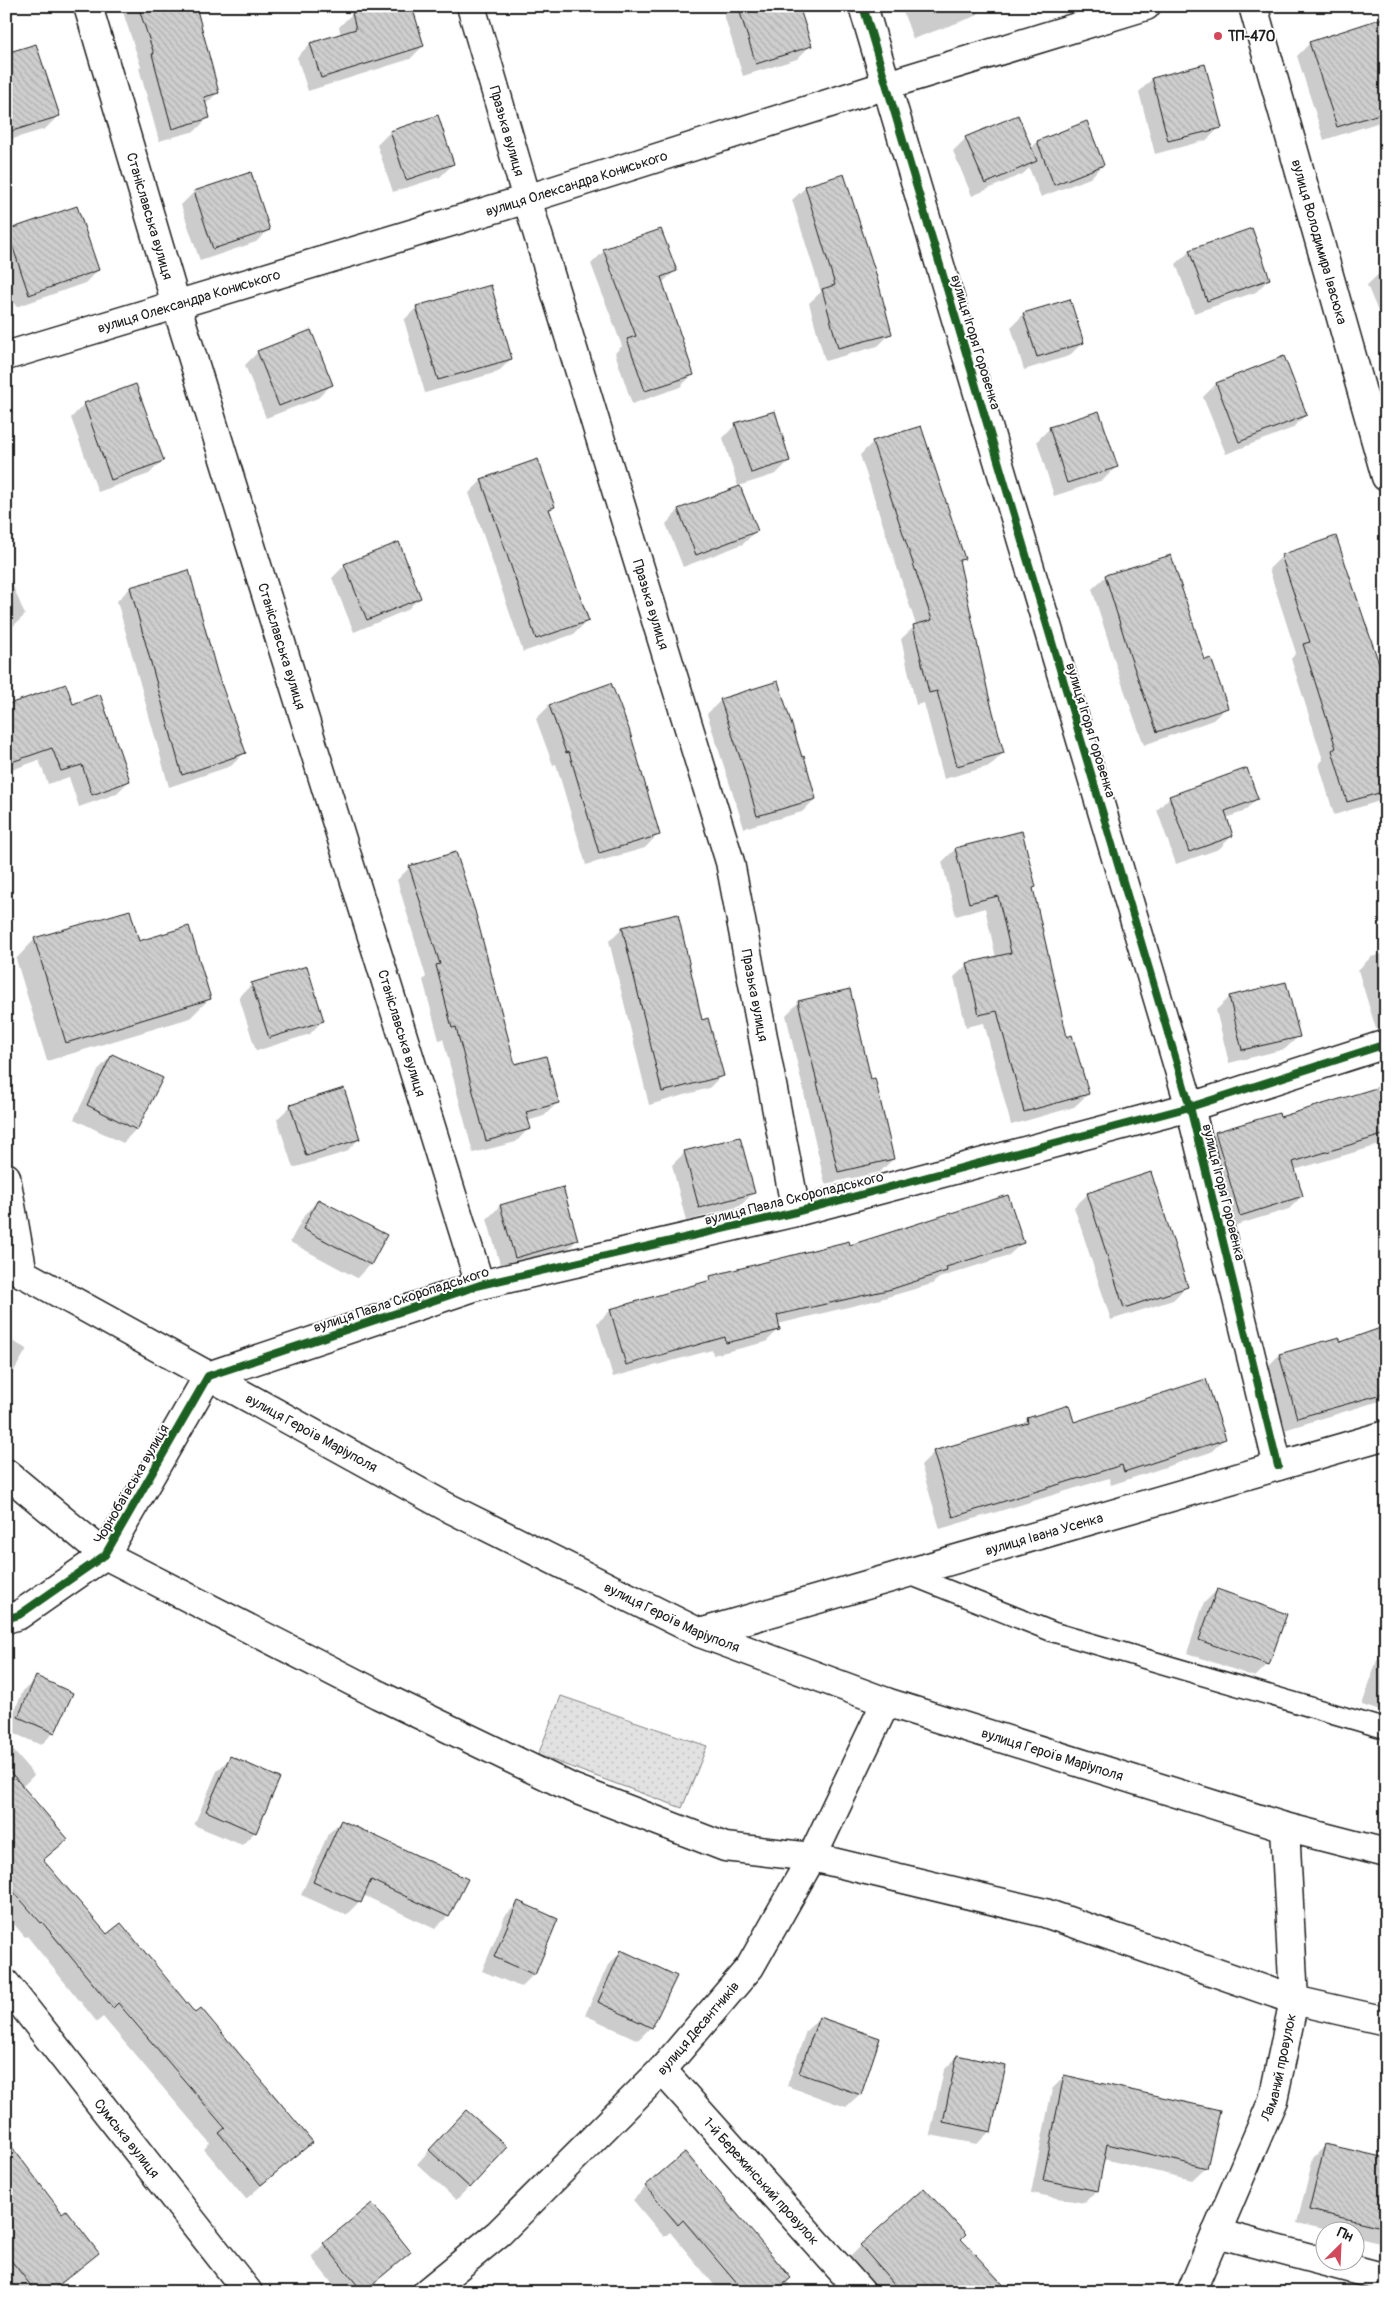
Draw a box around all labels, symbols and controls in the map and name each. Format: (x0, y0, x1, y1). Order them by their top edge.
place label: ТП-470 (1227, 28, 1276, 45)
marker: ТП-470 (1212, 30, 1224, 42)
street label: Празька вулиця (486, 84, 528, 178)
street label: вулиця Олександра Кониського (483, 147, 670, 220)
street label: Станіславська вулиця (123, 151, 176, 282)
street label: вулиця Володимира Івасюка (1288, 157, 1350, 326)
street label: вулиця Олександра Кониського (96, 266, 283, 337)
street label: вулиця Ігоря Горовенка (947, 273, 1004, 412)
street label: Празька вулиця (629, 557, 672, 652)
street label: Станіславська вулиця (254, 581, 309, 712)
street label: вулиця Ігоря Горовенка (1062, 661, 1119, 800)
street label: Празька вулиця (738, 948, 772, 1043)
street label: Станіславська вулиця (374, 968, 429, 1099)
street label: вулиця Ігоря Горовенка (1198, 1122, 1249, 1262)
street label: вулиця Павла Скоропадського (703, 1168, 886, 1229)
street label: вулиця Павла Скоропадського (311, 1263, 492, 1336)
street label: вулиця Героїв Маріуполя (243, 1390, 380, 1476)
street label: Чорнобаївська вулиця (90, 1421, 173, 1547)
street label: вулиця Івана Усенка (983, 1509, 1105, 1559)
street label: вулиця Героїв Маріуполя (601, 1579, 742, 1656)
street label: вулиця Героїв Маріуполя (979, 1724, 1125, 1785)
street label: вулиця Десантників (654, 1978, 743, 2079)
street label: Ламаний провулок (1257, 2012, 1300, 2124)
street label: Сумська вулиця (90, 2095, 163, 2181)
street label: 1-й Бережинський провулок (700, 2114, 823, 2249)
north arrow (1314, 2220, 1364, 2270)
text: Пн (1335, 2224, 1356, 2245)

